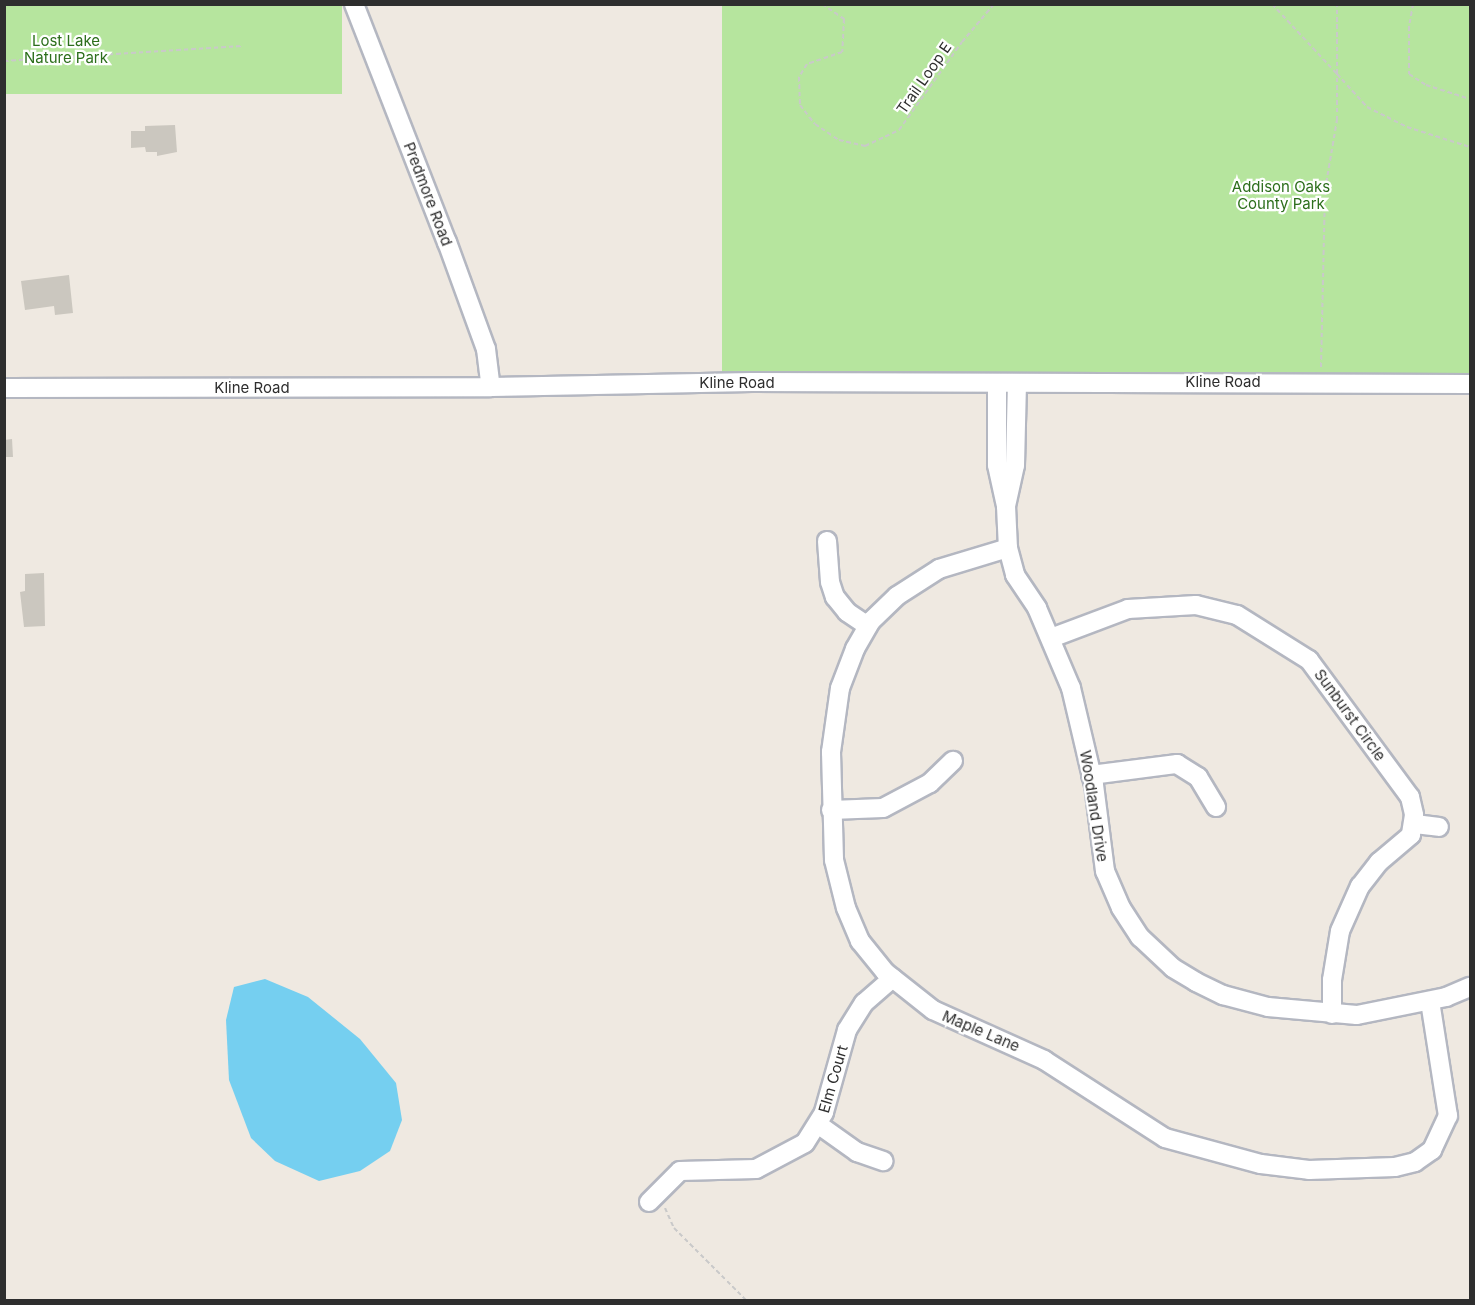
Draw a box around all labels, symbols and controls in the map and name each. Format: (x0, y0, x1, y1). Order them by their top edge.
park label: Lost Lake Nature Park (24, 31, 108, 66)
street label: Trail Loop E (893, 39, 955, 117)
street label: Predmore Road (400, 140, 456, 248)
park label: Addison Oaks County Park (1232, 177, 1330, 212)
street label: Kline Road (1185, 373, 1261, 391)
street label: Kline Road (699, 374, 775, 392)
street label: Kline Road (214, 379, 290, 397)
street label: Sunburst Circle (1311, 666, 1389, 764)
street label: Woodland Drive (1076, 749, 1112, 863)
street label: Maple Lane (940, 1007, 1022, 1055)
street label: Elm Court (815, 1043, 851, 1115)

